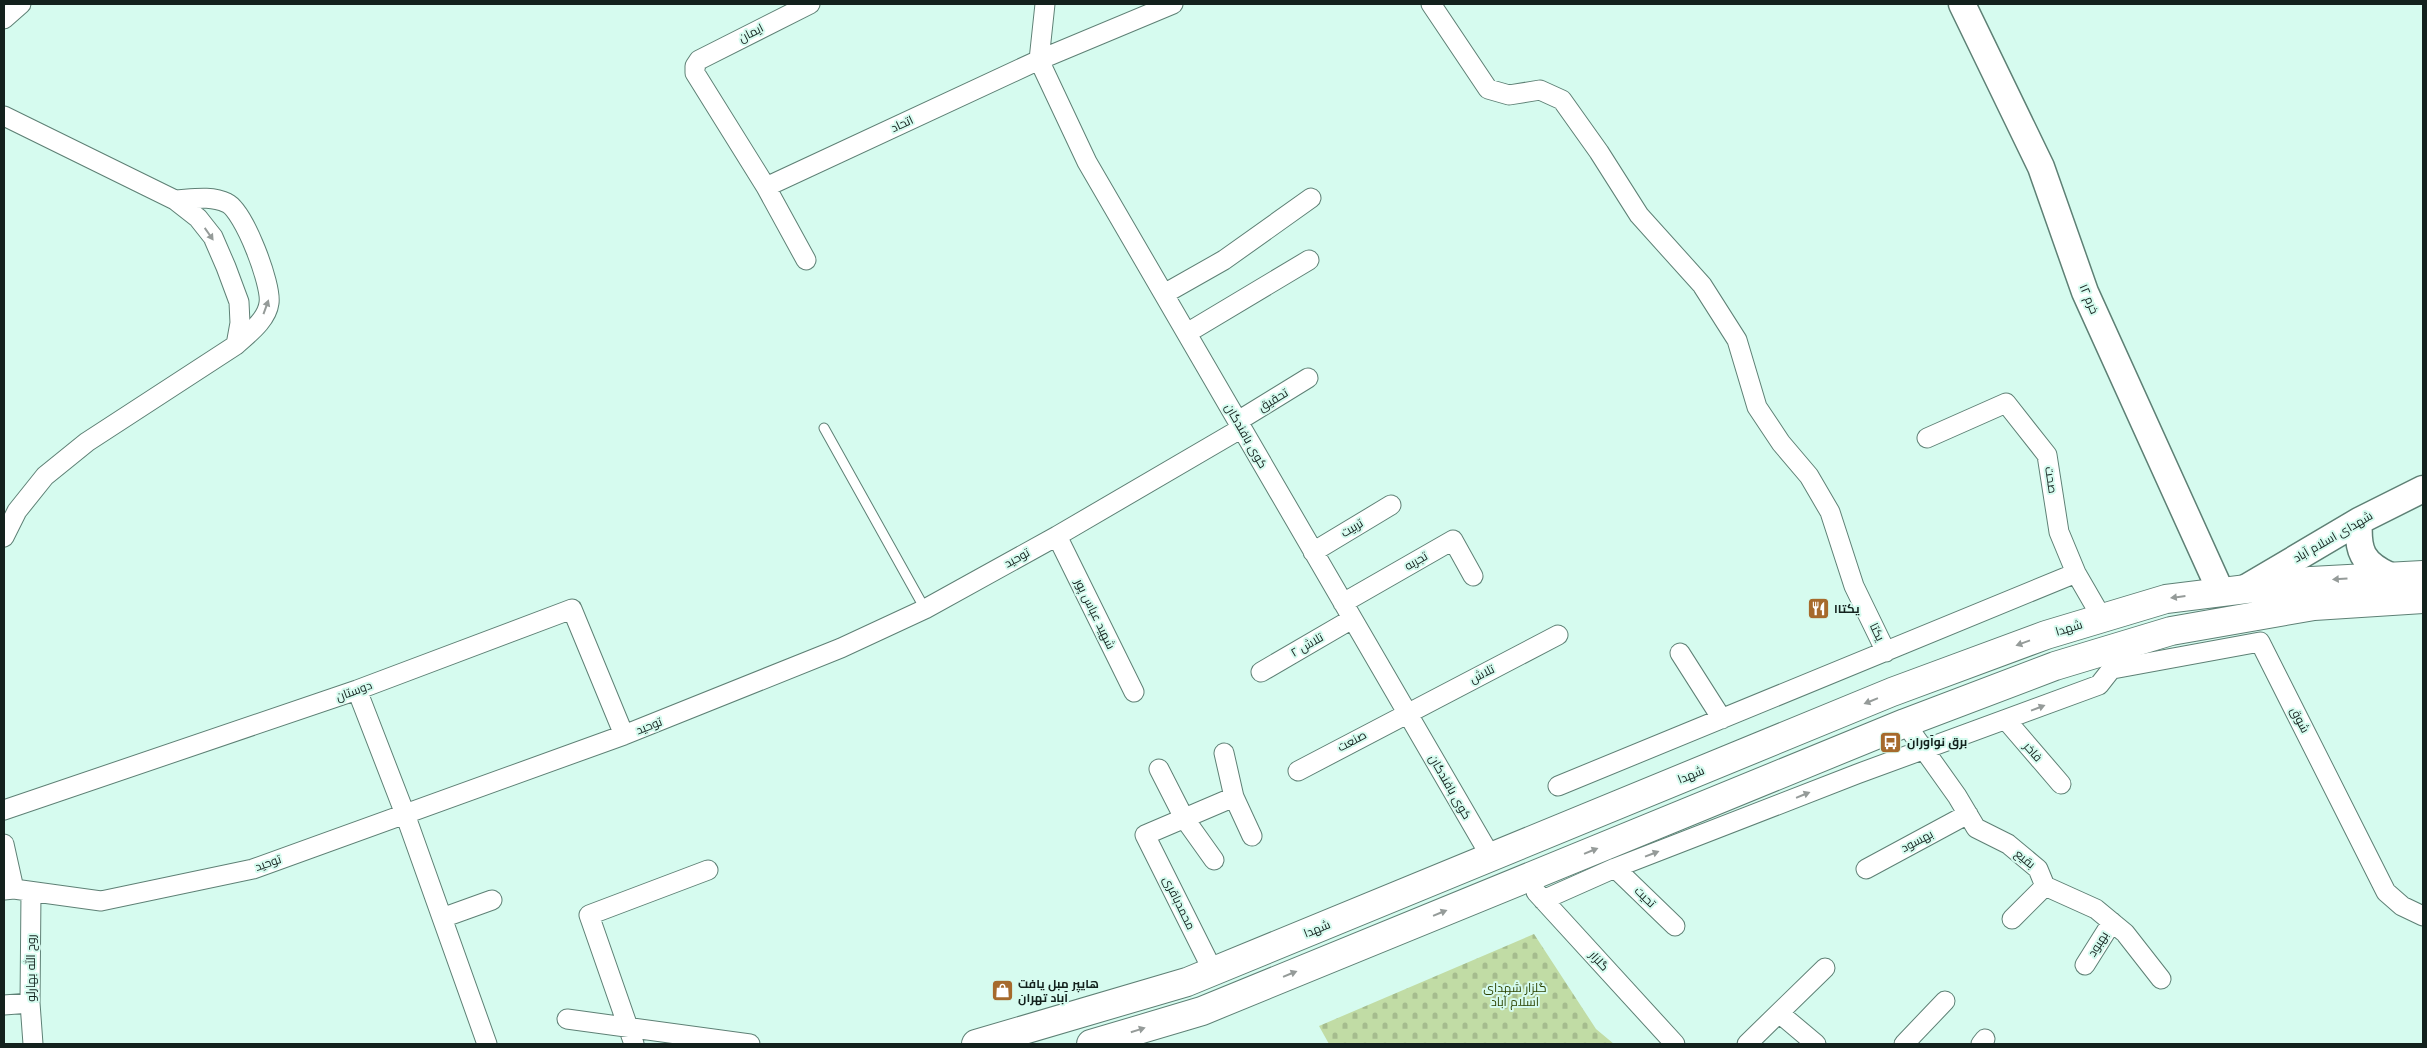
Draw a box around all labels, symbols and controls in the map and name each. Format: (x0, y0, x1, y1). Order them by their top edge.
street label: ایمان (736, 21, 766, 45)
street label: اتحاد (889, 113, 915, 135)
one-way arrow (204, 227, 214, 241)
street label: خرم ۱۲ (2076, 282, 2102, 316)
one-way arrow (262, 299, 270, 314)
street label: تحقیق (1256, 385, 1291, 414)
street label: کوی بافندگان (1222, 401, 1270, 471)
street label: صحت (2042, 466, 2060, 494)
street label: شهدای اسلام آباد (2291, 509, 2376, 566)
street label: تربیت (1338, 516, 1366, 540)
street label: توحید (1002, 545, 1033, 571)
street label: تجربه (1402, 548, 1431, 573)
street label: شهید عباس پور (1070, 576, 1118, 652)
one-way arrow (2331, 576, 2347, 584)
one-way arrow (2170, 593, 2186, 601)
restaurant icon: یکتاا (1806, 597, 1830, 621)
place label: یکتاا (1834, 602, 1860, 616)
street label: شهدا (2054, 617, 2084, 639)
street label: یکتا (1867, 621, 1888, 644)
street label: تلاش ۲ (1288, 630, 1327, 660)
one-way arrow (2015, 640, 2030, 648)
street label: تلاش (1467, 662, 1497, 686)
street label: دوستان (334, 678, 374, 704)
one-way arrow (1863, 697, 1878, 705)
one-way arrow (2031, 704, 2046, 712)
street label: شوق (2288, 705, 2312, 735)
street label: توحید (634, 714, 665, 738)
street label: صنعت (1335, 728, 1369, 754)
bus stop icon: برق نوآوران (1879, 730, 1903, 754)
place label: برق نوآوران (1907, 735, 1967, 750)
street label: فاخر (2020, 739, 2045, 765)
street label: کوی بافندگان (1426, 752, 1474, 822)
street label: شهدا (1676, 763, 1706, 787)
one-way arrow (1796, 791, 1811, 798)
street label: بهسود (1899, 827, 1935, 855)
one-way arrow (1584, 847, 1599, 855)
street label: بقیع (2011, 847, 2038, 872)
one-way arrow (1645, 850, 1660, 858)
street label: توحید (253, 852, 284, 874)
street label: محمدباقری (1160, 874, 1198, 932)
street label: تحیت (1632, 884, 1659, 911)
one-way arrow (1433, 908, 1447, 916)
street label: شهدا (1302, 917, 1332, 941)
street label: بهبود (2085, 929, 2111, 959)
street label: روح الله بهارلو (23, 934, 39, 1002)
street label: گلزار (1586, 947, 1611, 974)
one-way arrow (1283, 970, 1297, 978)
place label: هایپر مبل یافت آباد تهران (1018, 977, 1099, 1006)
shop icon: هایپر مبل یافت آباد تهران (990, 979, 1014, 1003)
park label: گلزار شهدای اسلام آباد (1483, 981, 1547, 1010)
one-way arrow (1130, 1026, 1145, 1034)

